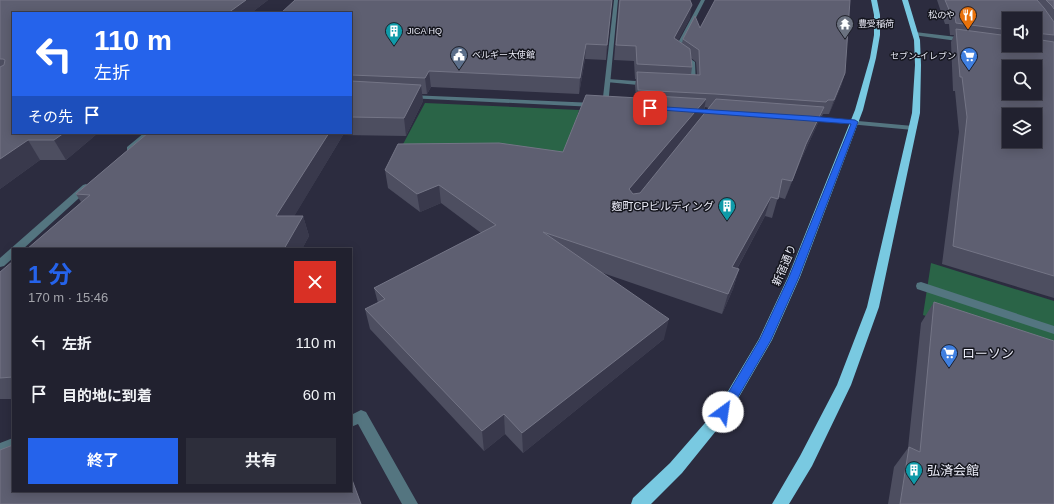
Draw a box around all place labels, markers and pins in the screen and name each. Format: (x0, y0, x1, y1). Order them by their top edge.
restaurant icon: 松のや (958, 5, 978, 30)
place label: 松のや (928, 10, 955, 20)
temple icon: 豊受稲荷 (835, 14, 855, 39)
place label: 豊受稲荷 (858, 19, 894, 29)
building icon: JICA HQ (384, 21, 404, 46)
place label: JICA HQ (407, 26, 442, 36)
public building icon: ベルギー大使館 (449, 45, 469, 70)
supermarket icon: セブン-イレブン (959, 46, 979, 71)
place label: ベルギー大使館 (472, 49, 535, 60)
place label: セブン-イレブン (890, 51, 956, 61)
pin (633, 91, 667, 125)
building icon: 麹町CPビルディング (717, 196, 737, 221)
place label: 麹町CPビルディング (611, 200, 714, 212)
supermarket icon: ローソン (939, 343, 959, 368)
place label: ローソン (962, 346, 1014, 361)
building icon: 弘済会館 (904, 460, 924, 485)
place label: 弘済会館 (927, 463, 979, 478)

